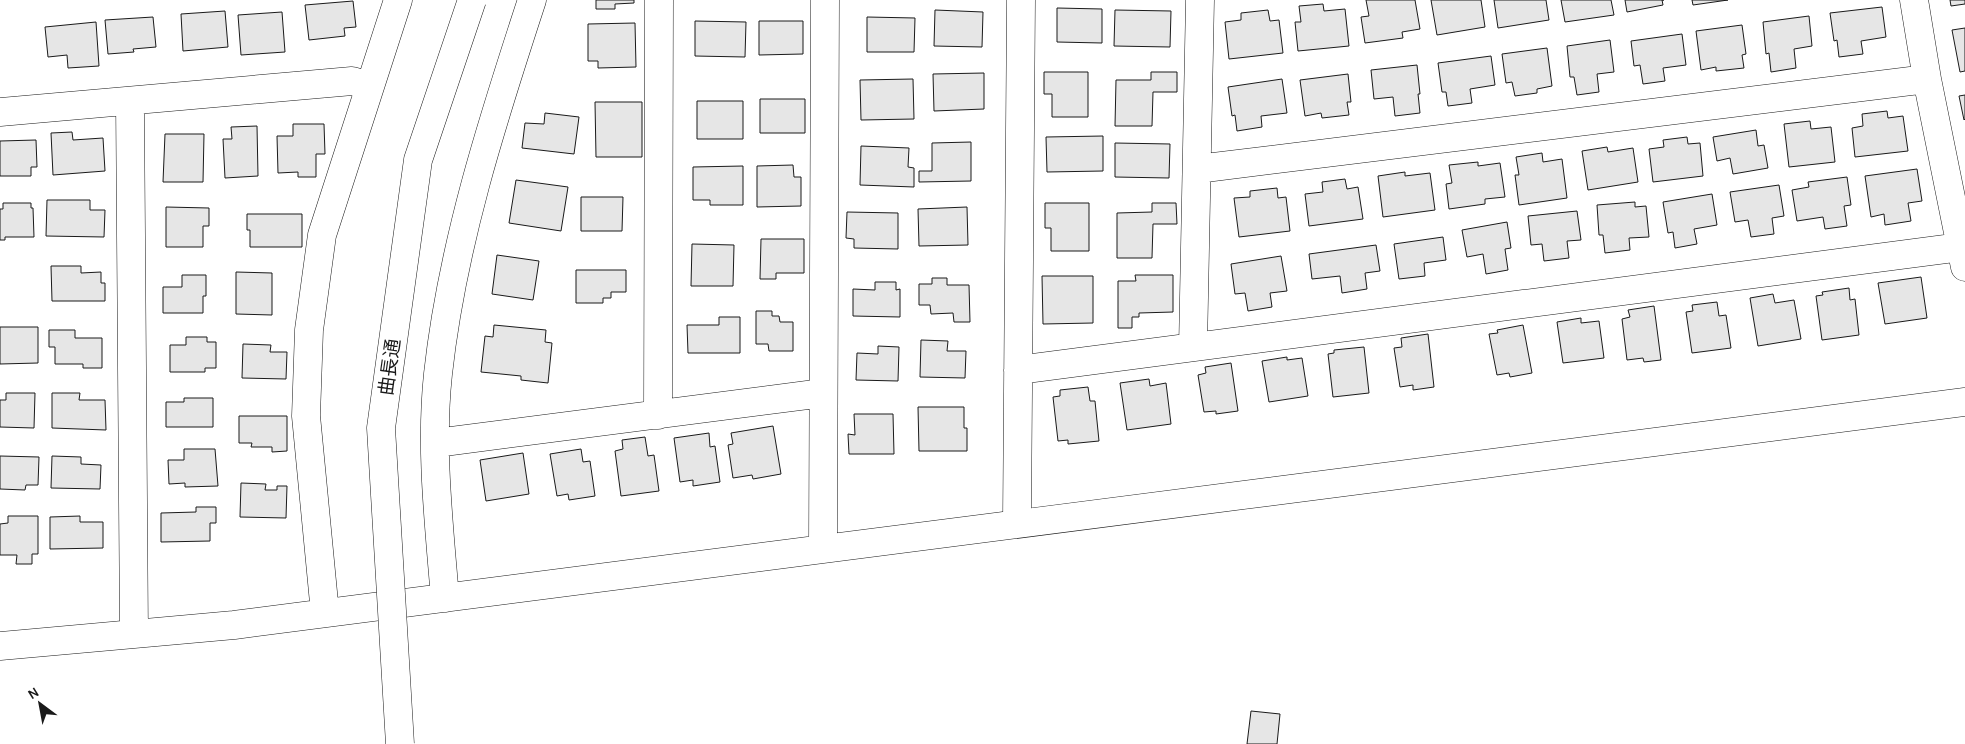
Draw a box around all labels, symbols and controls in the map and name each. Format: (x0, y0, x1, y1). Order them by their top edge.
street label: 曲長通 (375, 337, 405, 397)
north arrow (15, 679, 65, 729)
text: N (25, 684, 42, 703)

